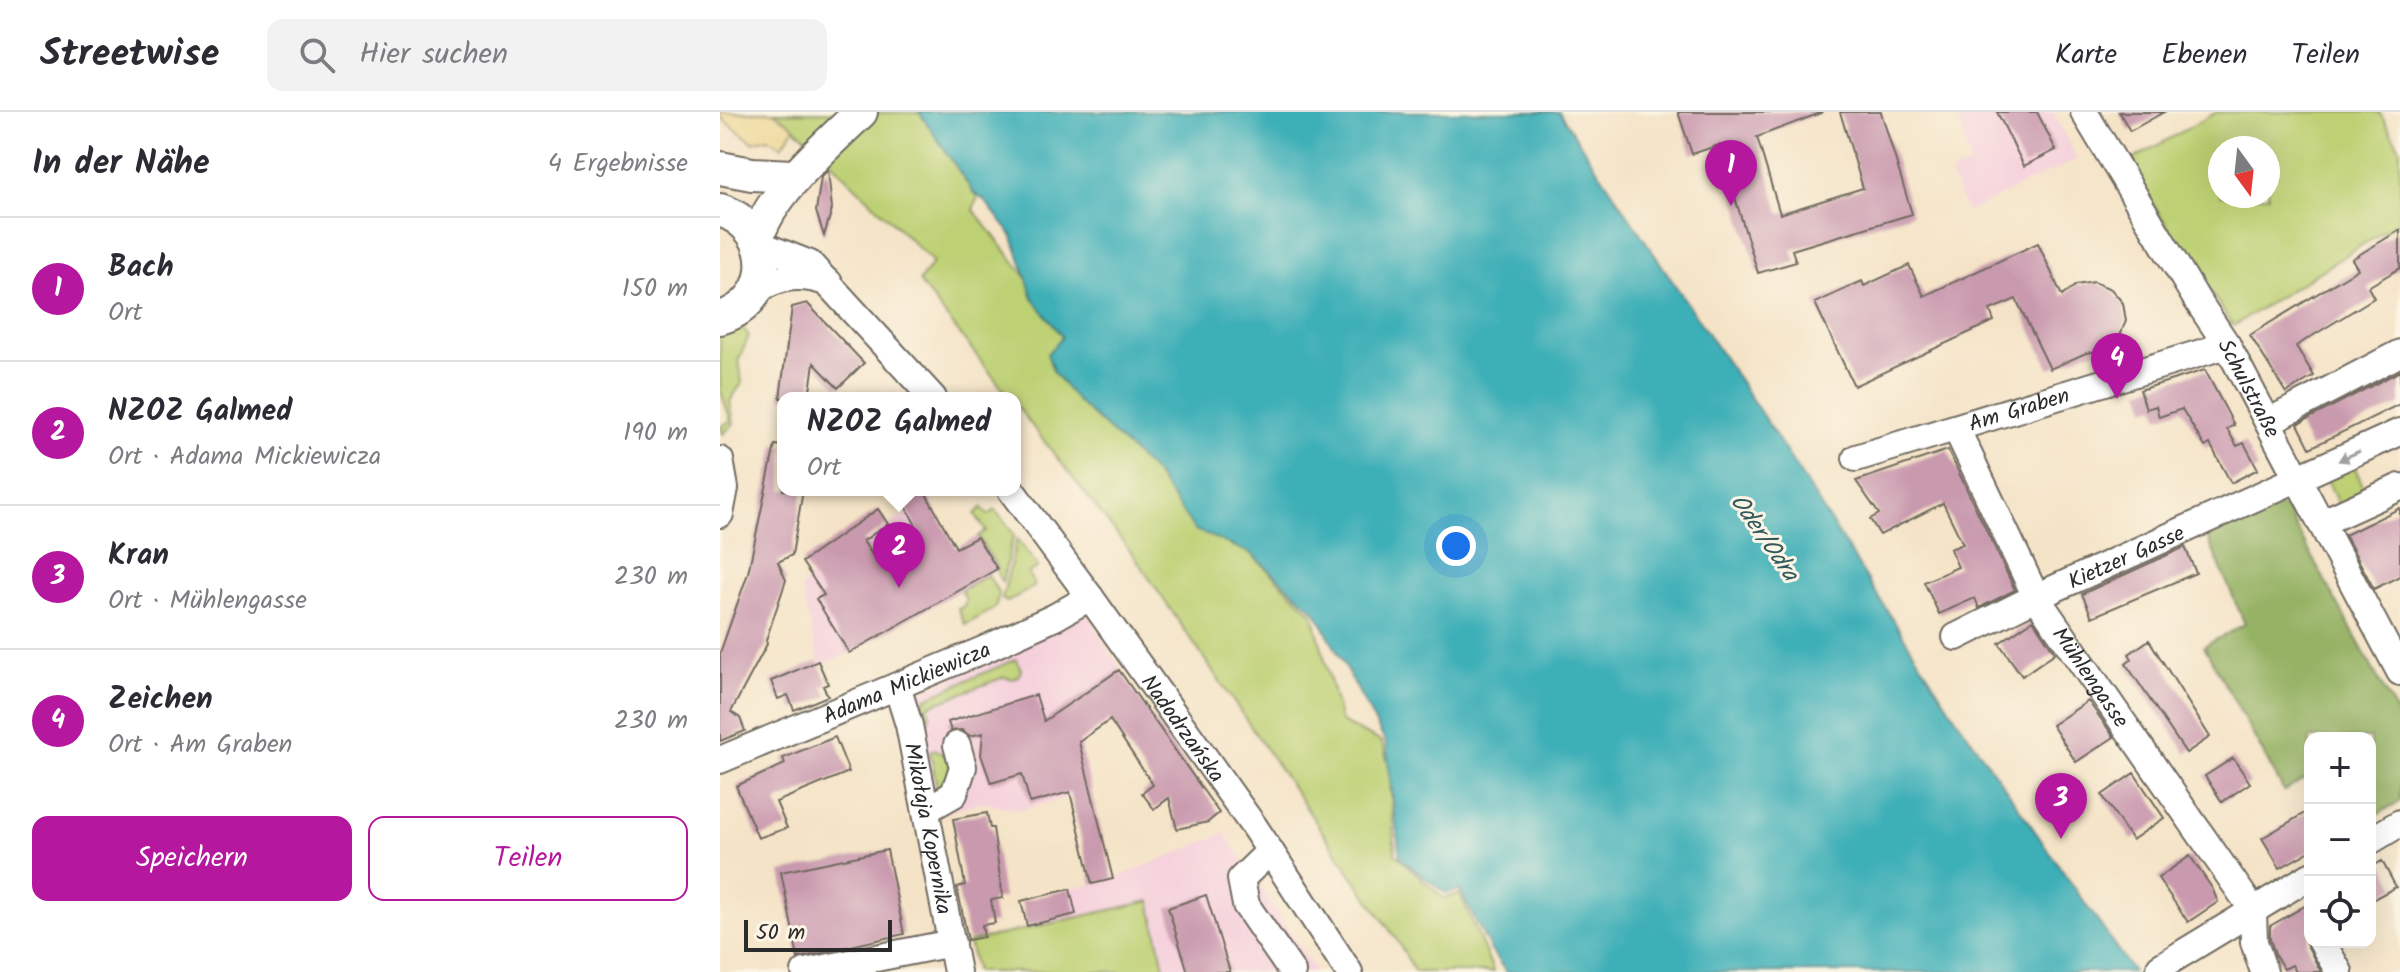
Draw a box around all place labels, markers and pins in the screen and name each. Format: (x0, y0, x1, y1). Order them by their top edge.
pin: 1 (1705, 140, 1757, 206)
pin: 4 (2091, 333, 2143, 399)
pin: 2 (873, 522, 925, 588)
pin: 3 (2035, 773, 2087, 839)

